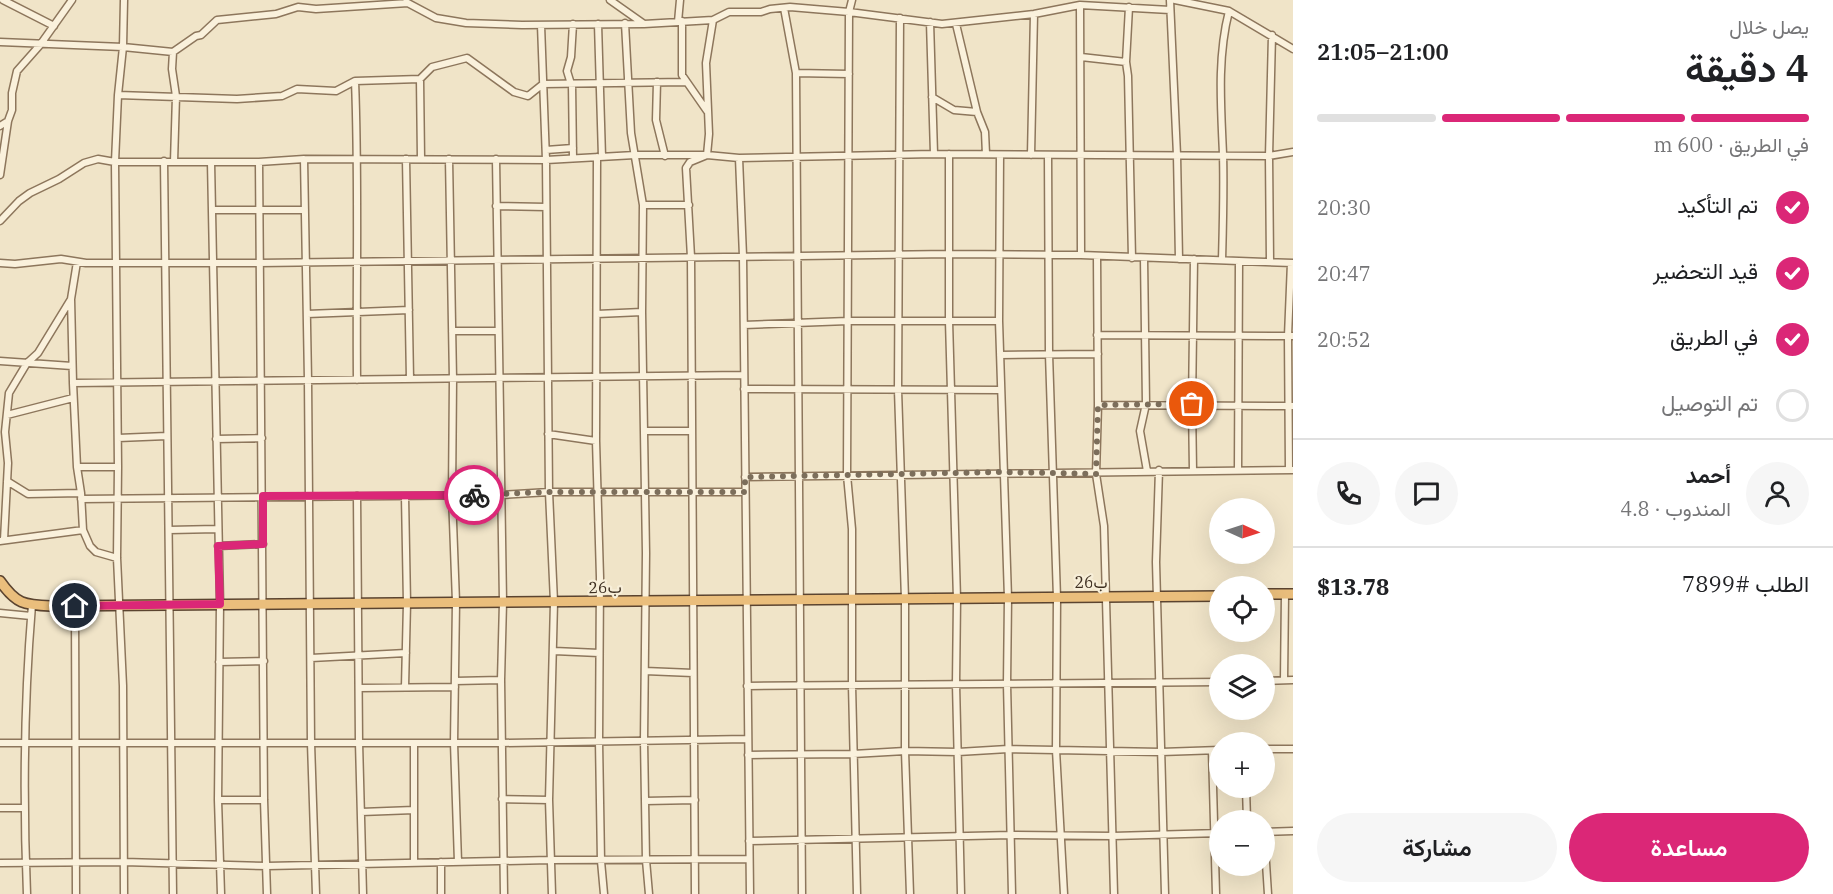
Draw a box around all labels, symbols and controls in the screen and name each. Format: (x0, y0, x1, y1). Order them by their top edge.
text: يصل خلال (1729, 13, 1809, 40)
text: 21:00–21:05 (1317, 37, 1449, 66)
text: 4 دقيقة (1685, 42, 1809, 93)
text: في الطريق · 600 m (1654, 131, 1809, 158)
text: تم التأكيد (1677, 190, 1758, 219)
icon: check (1776, 191, 1809, 224)
text: 20:30 (1317, 194, 1371, 221)
text: قيد التحضير (1653, 256, 1758, 285)
icon: check (1776, 257, 1809, 290)
text: 20:47 (1317, 260, 1371, 287)
text: في الطريق (1670, 322, 1758, 351)
icon: check (1776, 323, 1809, 356)
text: 20:52 (1317, 326, 1371, 353)
pin (1166, 378, 1217, 429)
icon: bag (1175, 387, 1208, 420)
text: تم التوصيل (1661, 388, 1758, 417)
text: أحمد (1686, 460, 1731, 489)
button: phone (1317, 462, 1380, 525)
button: chat (1395, 462, 1458, 525)
button: person (1746, 462, 1809, 525)
courier (444, 465, 504, 525)
icon: bike (458, 479, 491, 512)
text: المندوب · 4.8 (1620, 495, 1731, 522)
north arrow (1209, 498, 1275, 564)
map controls (1209, 498, 1275, 876)
text: الطلب #7899 (1682, 569, 1809, 598)
street label: 26ب (1074, 572, 1108, 592)
text: $13.78 (1317, 572, 1389, 601)
button: locate (1209, 576, 1275, 642)
street label: 26ب (588, 577, 622, 597)
pin (49, 580, 100, 631)
icon: home (58, 589, 91, 622)
button: layers (1209, 654, 1275, 720)
button: + (1209, 732, 1275, 798)
button: − (1209, 810, 1275, 876)
button: مشاركة (1317, 813, 1557, 882)
button: مساعدة (1569, 813, 1809, 882)

